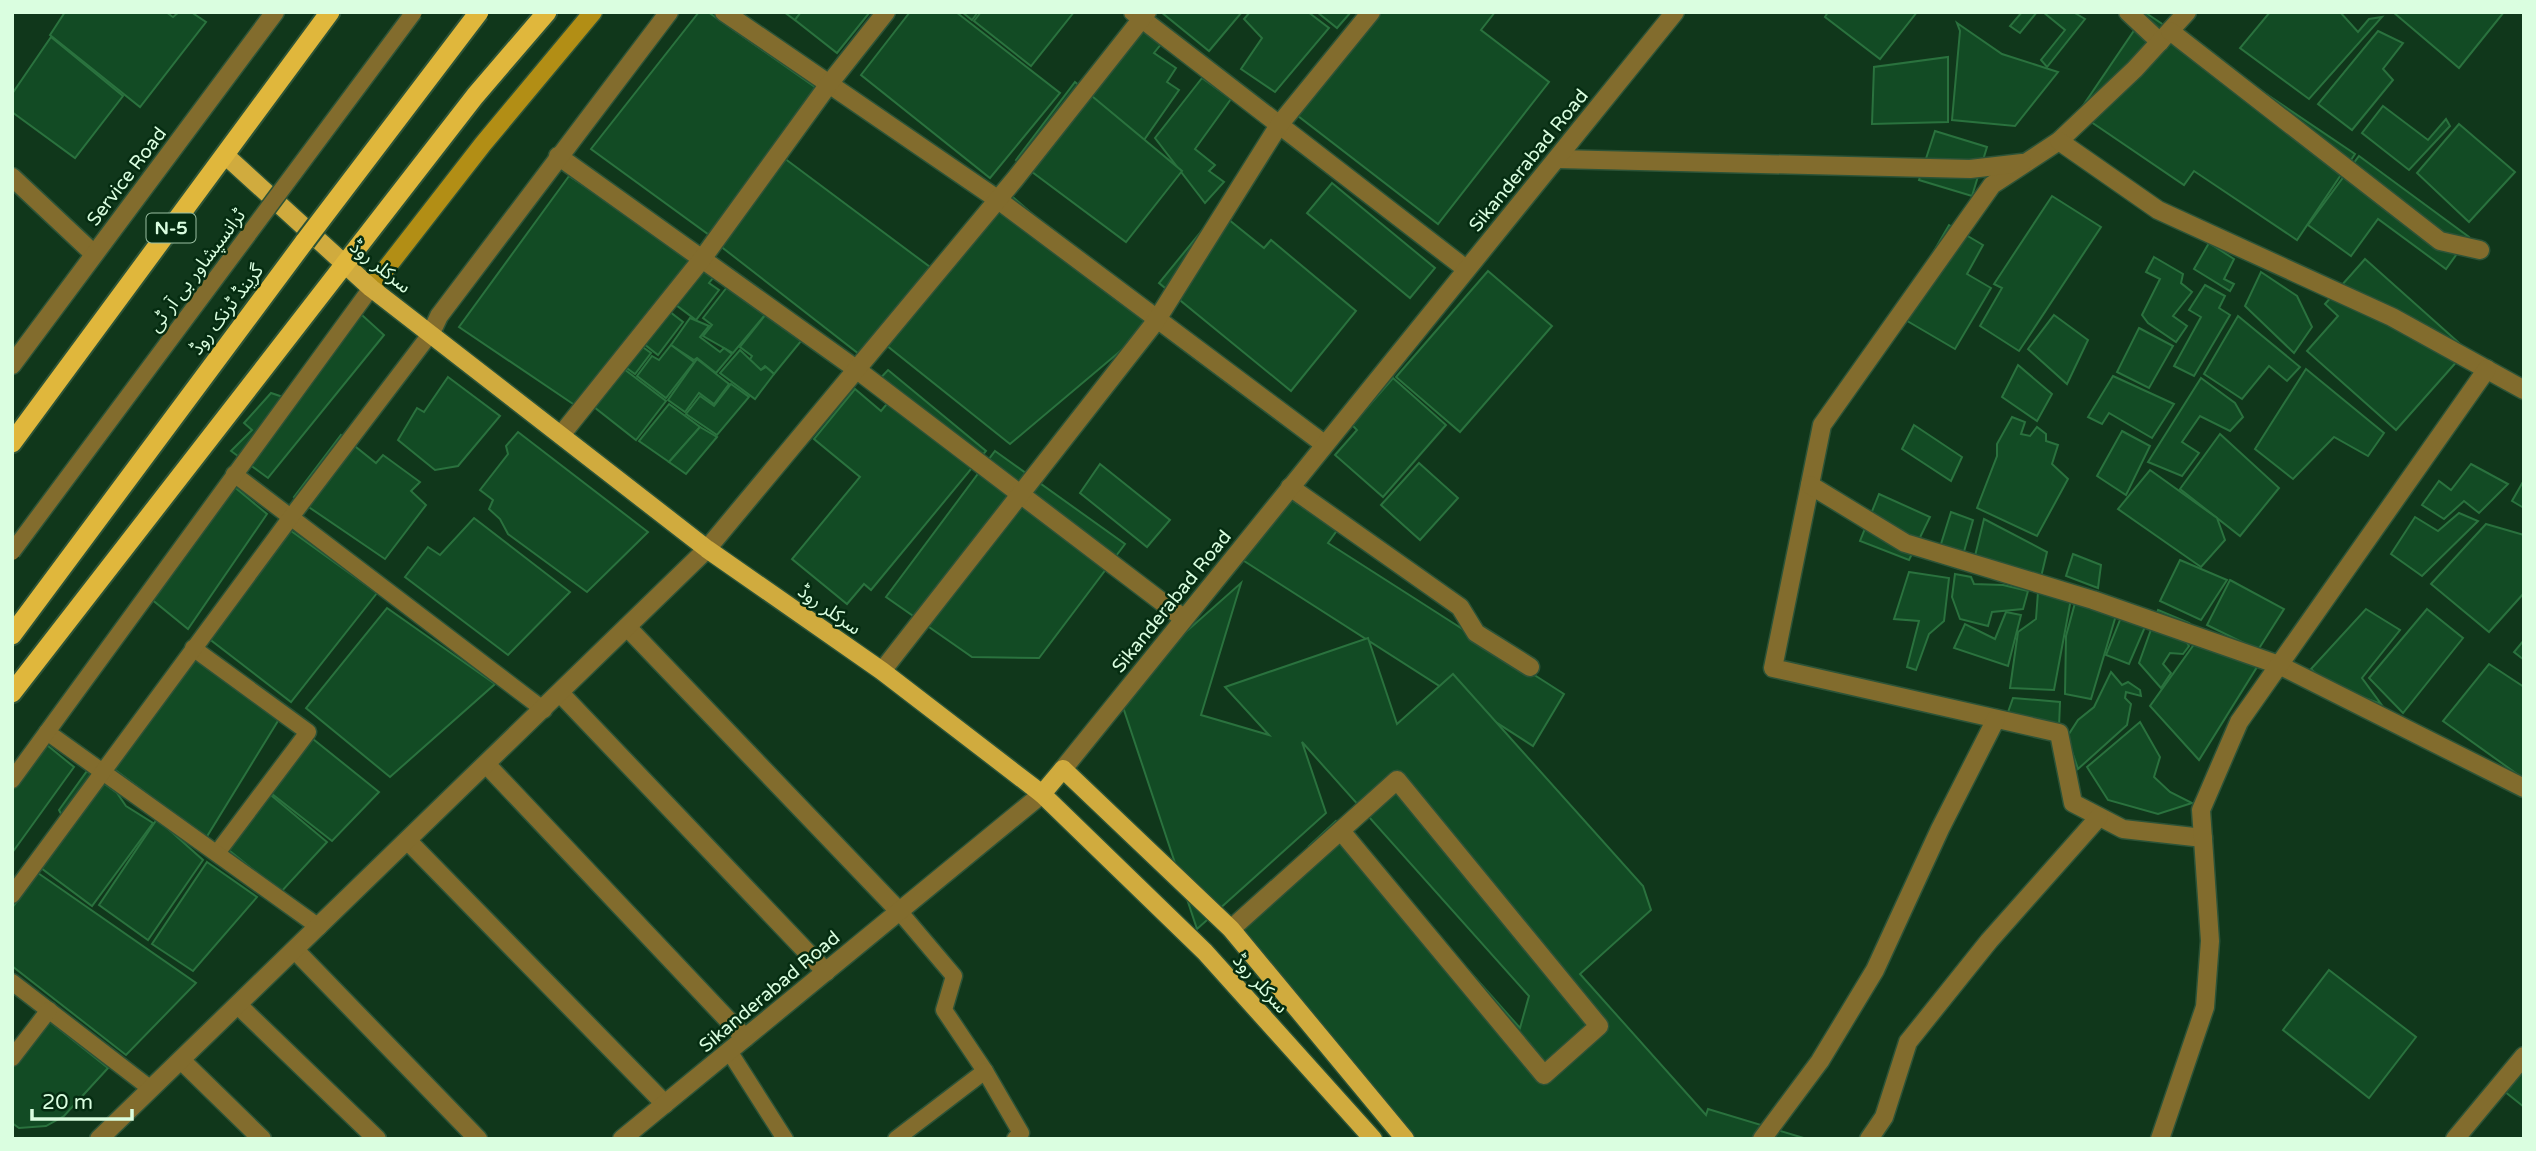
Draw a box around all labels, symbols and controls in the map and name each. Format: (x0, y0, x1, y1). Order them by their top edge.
street label: Sikanderabad Road (1465, 85, 1593, 236)
street label: Service Road (82, 123, 171, 230)
street label: ٹرانسپشاور بی آر ٹی (144, 205, 251, 337)
road number: N-5 (146, 213, 196, 242)
street label: سرکلر روڈ (345, 236, 415, 298)
street label: گرینڈ ٹرنک روڈ (186, 259, 269, 359)
street label: Sikanderabad Road (1108, 526, 1236, 677)
street label: سرکلر روڈ (794, 580, 865, 640)
street label: Sikanderabad Road (695, 927, 844, 1057)
street label: سرکلر روڈ (1228, 949, 1293, 1018)
scale bar (32, 1078, 131, 1122)
text: 20 m (42, 1090, 93, 1115)

